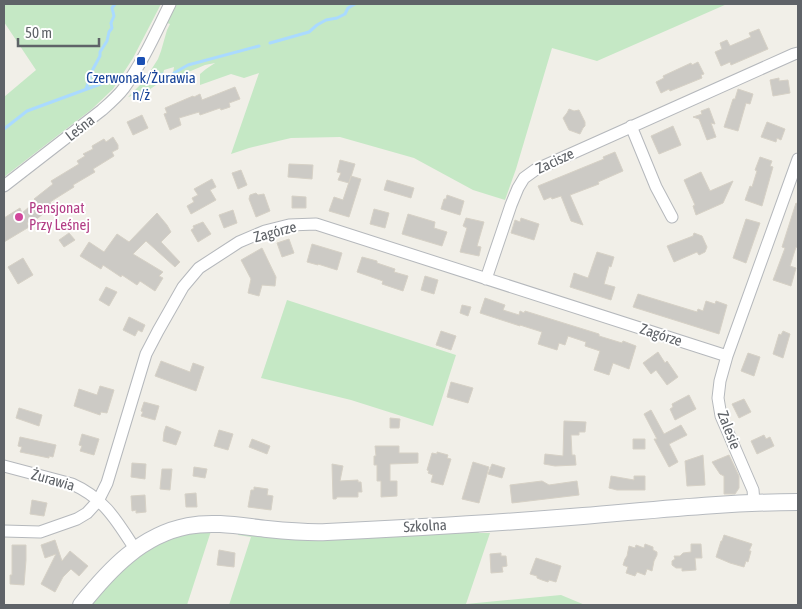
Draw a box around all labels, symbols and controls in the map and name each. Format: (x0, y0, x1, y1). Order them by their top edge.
scale bar (18, 15, 99, 47)
text: 50 m (25, 24, 52, 41)
marker: Czerwonak/Żurawia n/ż (135, 55, 147, 67)
place label: Czerwonak/Żurawia n/ż (86, 69, 196, 103)
street label: Leśna (62, 111, 98, 144)
street label: Zacisze (533, 144, 577, 177)
place label: Pensjonat Przy Leśnej (29, 199, 90, 233)
marker: Pensjonat Przy Leśnej (13, 211, 25, 223)
street label: Zagórze (252, 218, 298, 245)
street label: Zagórze (638, 320, 685, 349)
street label: Zalesie (714, 408, 745, 452)
street label: Żurawia (29, 465, 77, 494)
street label: Szkolna (403, 516, 447, 535)

